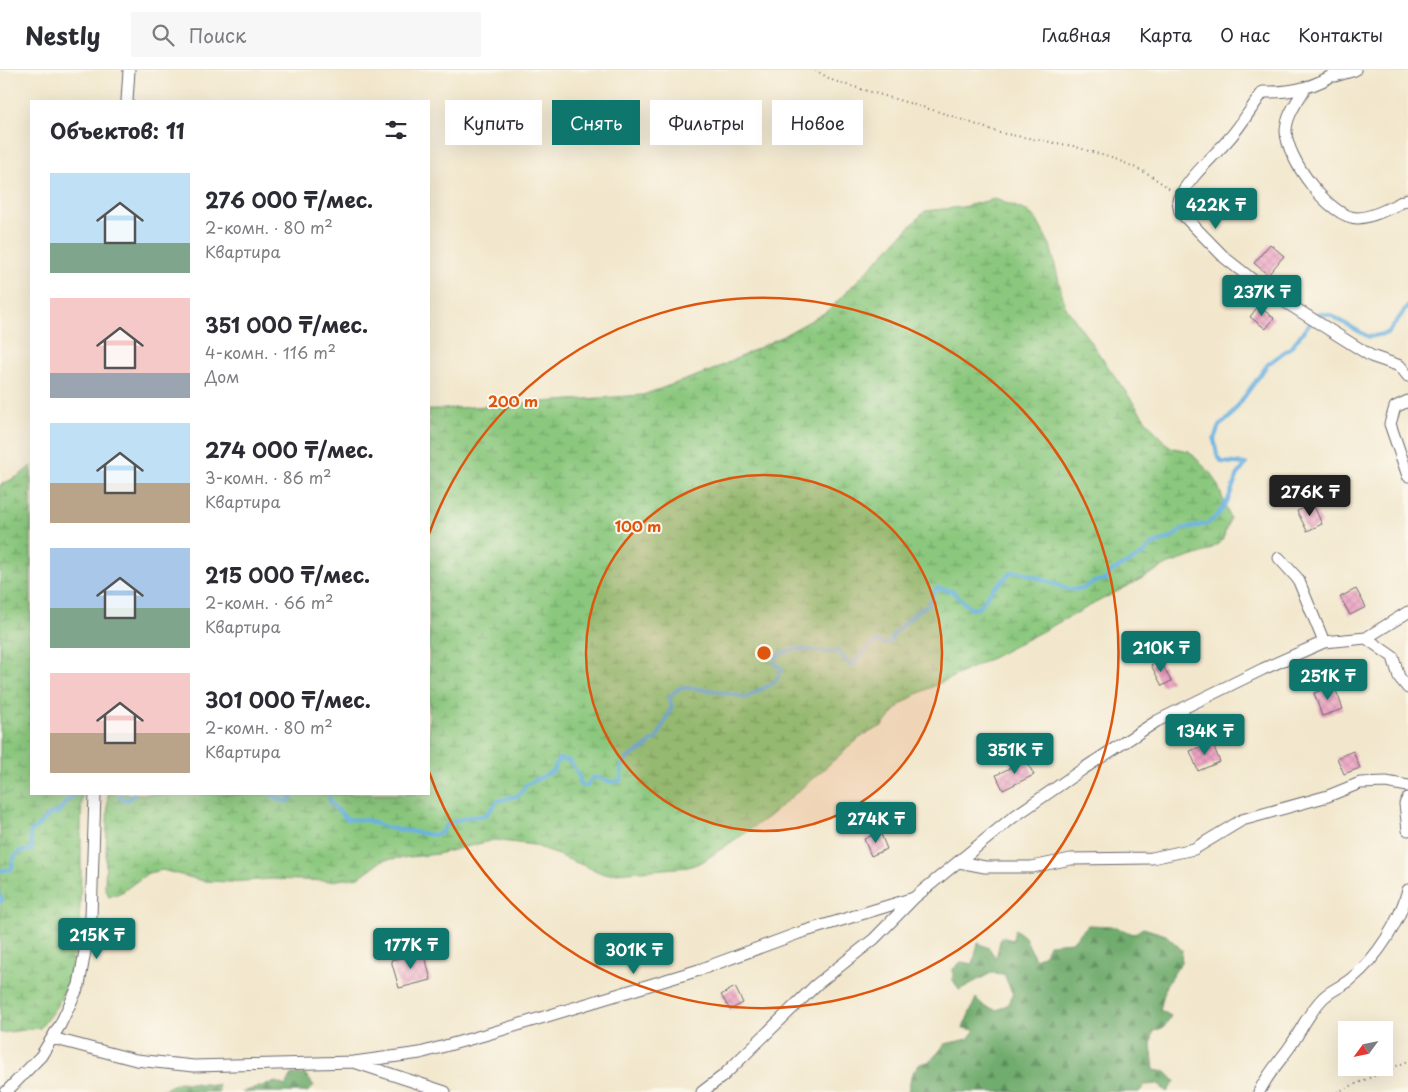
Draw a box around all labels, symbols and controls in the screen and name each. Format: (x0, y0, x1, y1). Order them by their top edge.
search box (131, 12, 481, 57)
text: Nestly (25, 17, 101, 53)
icon: search (149, 21, 177, 49)
text: Поиск (189, 21, 246, 49)
text: Главная (1042, 21, 1111, 48)
text: Карта (1139, 21, 1192, 48)
text: О нас (1220, 21, 1270, 48)
text: Контакты (1298, 21, 1383, 48)
chip: Купить (445, 100, 542, 145)
chip: Снять (552, 100, 640, 145)
chip: Фильтры (650, 100, 762, 145)
chip: Новое (772, 100, 863, 145)
text: Объектов: 11 (50, 114, 185, 146)
icon: filters (382, 116, 410, 144)
text: 276 000 ₸/мес. (205, 183, 373, 215)
pin: 422K ₸ (1175, 188, 1257, 230)
text: 422K ₸ (1186, 192, 1246, 216)
icon: home (90, 193, 150, 253)
text: 2-комн. · 80 m² (205, 215, 333, 239)
text: Квартира (205, 239, 280, 263)
pin: 237K ₸ (1221, 274, 1303, 317)
text: 237K ₸ (1233, 279, 1291, 303)
text: 351 000 ₸/мес. (205, 308, 368, 340)
icon: home (90, 318, 150, 378)
text: 4-комн. · 116 m² (205, 340, 336, 364)
text: Дом (205, 364, 239, 388)
text: 200 m (488, 389, 538, 412)
text: 274 000 ₸/мес. (205, 433, 374, 465)
icon: home (90, 443, 150, 503)
text: 3-комн. · 86 m² (205, 465, 332, 489)
pin: 276K ₸ (1269, 474, 1351, 517)
text: 276K ₸ (1280, 479, 1340, 503)
text: Квартира (205, 489, 280, 513)
text: 100 m (615, 514, 661, 537)
text: 215 000 ₸/мес. (205, 558, 370, 590)
icon: home (90, 568, 150, 628)
text: 2-комн. · 66 m² (205, 590, 334, 614)
text: Квартира (205, 614, 280, 638)
pin: 210K ₸ (1120, 630, 1202, 673)
text: 210K ₸ (1132, 635, 1190, 659)
centre of rings (755, 644, 773, 662)
pin: 251K ₸ (1287, 658, 1369, 701)
text: 251K ₸ (1300, 663, 1356, 687)
text: 301 000 ₸/мес. (205, 683, 371, 715)
icon: home (90, 693, 150, 753)
pin: 134K ₸ (1164, 714, 1246, 756)
text: 2-комн. · 80 m² (205, 715, 333, 739)
text: 134K ₸ (1176, 718, 1234, 742)
pin: 351K ₸ (974, 732, 1056, 775)
text: 351K ₸ (987, 737, 1043, 761)
text: Квартира (205, 739, 280, 763)
pin: 274K ₸ (835, 802, 917, 844)
text: 274K ₸ (847, 806, 905, 830)
pin: 215K ₸ (56, 918, 138, 960)
text: 215K ₸ (69, 922, 125, 946)
pin: 177K ₸ (370, 928, 452, 970)
text: 177K ₸ (384, 932, 438, 956)
pin: 301K ₸ (593, 932, 675, 975)
text: 301K ₸ (605, 937, 663, 961)
north arrow (1338, 1021, 1392, 1076)
map controls (1338, 1021, 1393, 1076)

